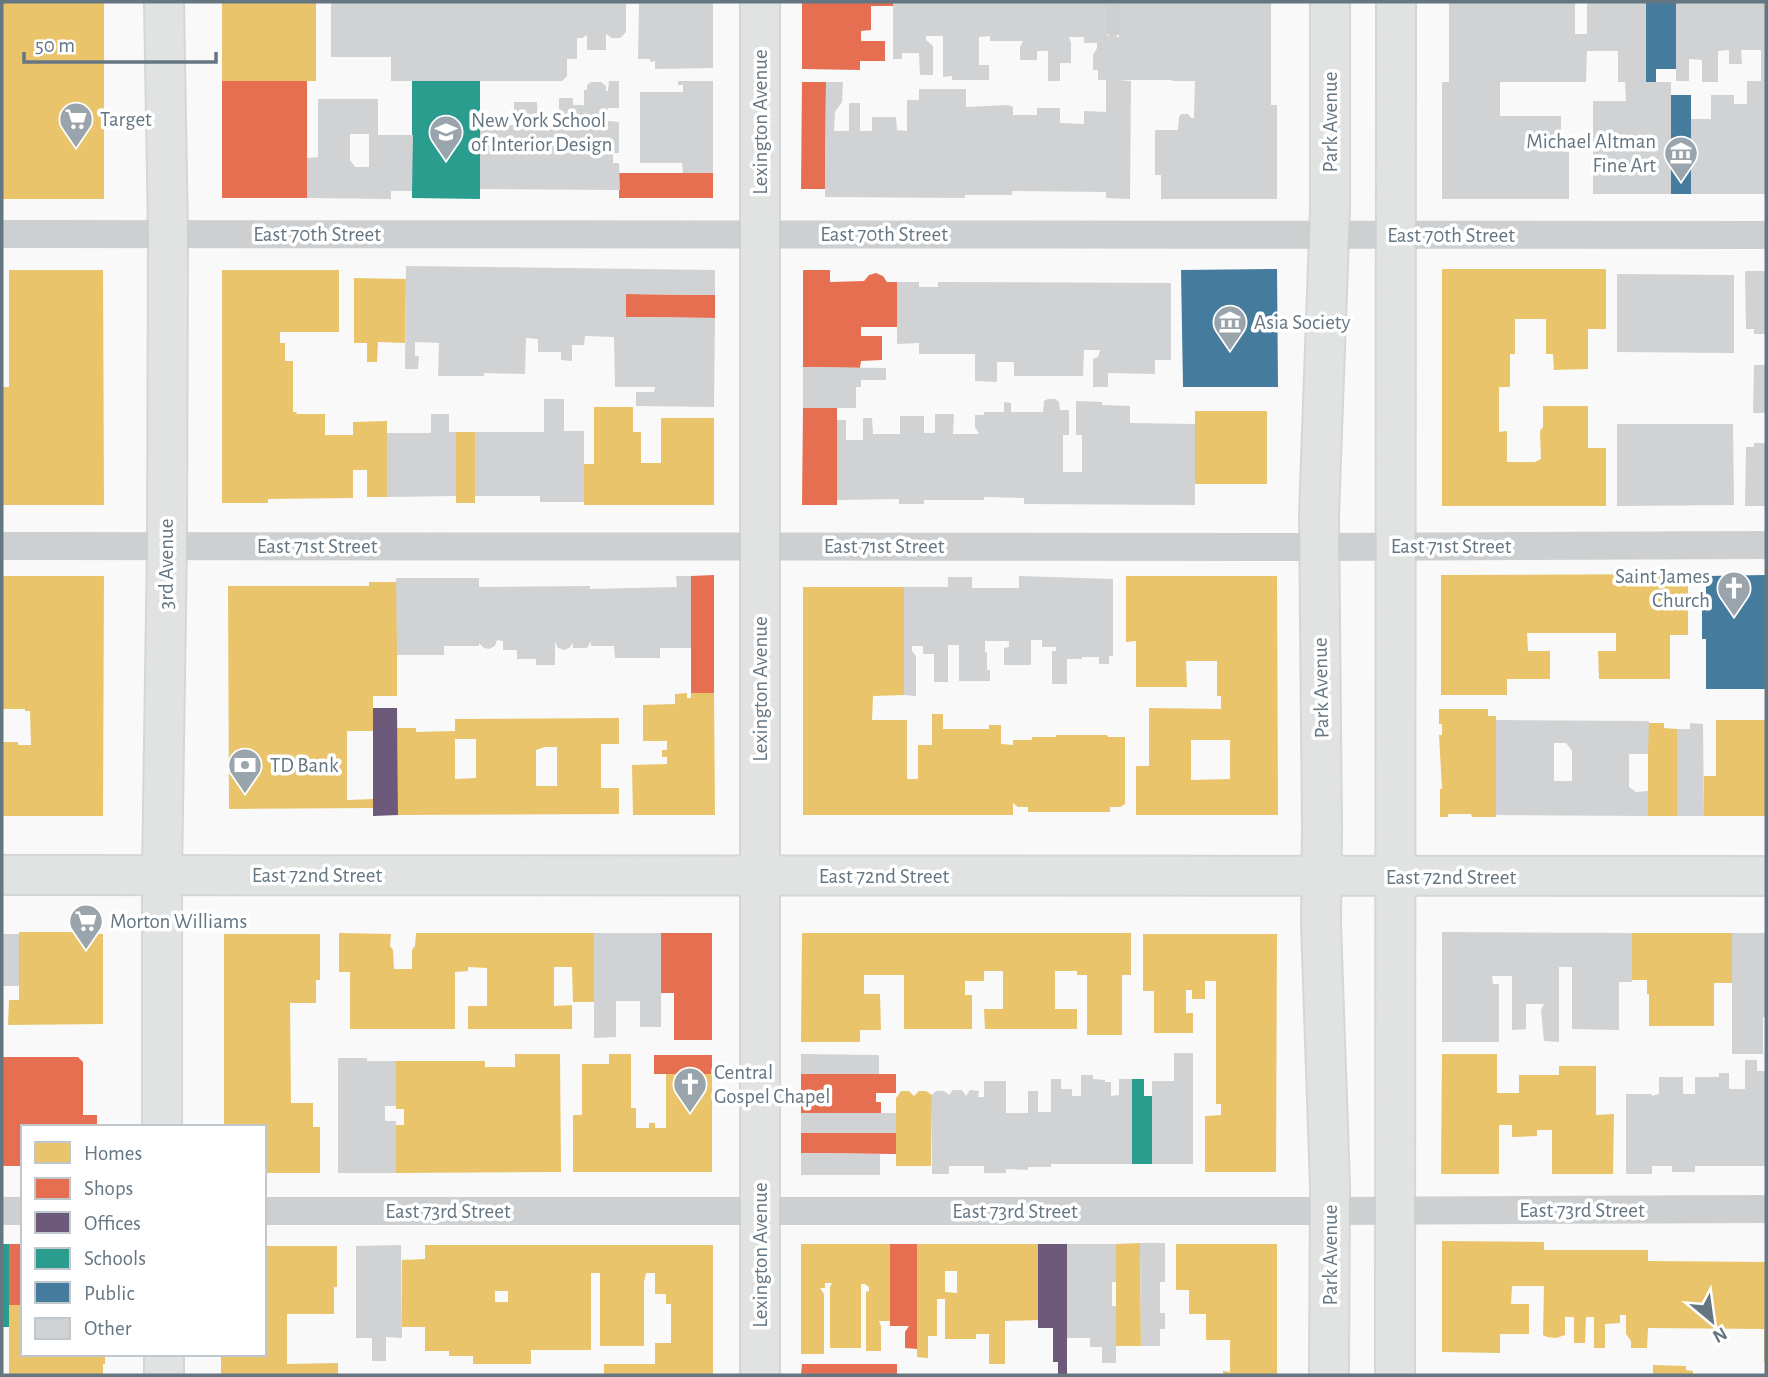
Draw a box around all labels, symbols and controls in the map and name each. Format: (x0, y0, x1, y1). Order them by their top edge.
scale bar (24, 21, 217, 65)
text: 50 m (35, 35, 75, 56)
street label: Lexington Avenue (750, 49, 771, 195)
street label: Park Avenue (1320, 72, 1341, 172)
supermarket icon: Target (57, 100, 95, 149)
place label: Target (100, 109, 152, 130)
place label: New York School of Interior Design (471, 110, 612, 155)
school or university icon: New York School of Interior Design (427, 113, 465, 162)
place label: Michael Altman Fine Art (1526, 131, 1656, 176)
museum icon: Michael Altman Fine Art (1662, 134, 1700, 183)
street label: East 70th Street (253, 224, 381, 245)
street label: East 70th Street (820, 224, 948, 245)
street label: East 70th Street (1387, 225, 1515, 246)
museum icon: Asia Society (1211, 303, 1249, 352)
place label: Asia Society (1254, 312, 1351, 333)
street label: 3rd Avenue (156, 519, 177, 609)
street label: East 71st Street (257, 536, 378, 557)
street label: East 71st Street (824, 536, 945, 557)
street label: East 71st Street (1391, 536, 1512, 557)
place label: Saint James Church (1615, 566, 1710, 611)
church icon: Saint James Church (1715, 569, 1753, 618)
street label: Lexington Avenue (750, 616, 771, 762)
street label: Park Avenue (1310, 637, 1332, 739)
bank icon: TD Bank (226, 746, 264, 795)
place label: TD Bank (270, 755, 339, 776)
street label: East 72nd Street (252, 865, 382, 886)
street label: East 72nd Street (819, 866, 949, 887)
street label: East 72nd Street (1386, 867, 1516, 888)
supermarket icon: Morton Williams (67, 902, 105, 951)
place label: Morton Williams (110, 911, 247, 932)
place label: Central Gospel Chapel (714, 1062, 830, 1107)
church icon: Central Gospel Chapel (671, 1065, 709, 1114)
legend (21, 1125, 266, 1356)
text: Homes (84, 1143, 142, 1164)
text: Shops (84, 1178, 133, 1199)
street label: Lexington Avenue (750, 1182, 771, 1328)
street label: East 73rd Street (1519, 1200, 1645, 1221)
street label: East 73rd Street (385, 1201, 511, 1222)
street label: East 73rd Street (952, 1201, 1078, 1222)
street label: Park Avenue (1320, 1205, 1341, 1305)
text: Offices (84, 1213, 141, 1234)
text: Schools (84, 1248, 146, 1269)
text: Public (84, 1283, 134, 1304)
north arrow (1677, 1286, 1747, 1356)
text: Other (84, 1318, 132, 1339)
text: N (1709, 1323, 1730, 1346)

